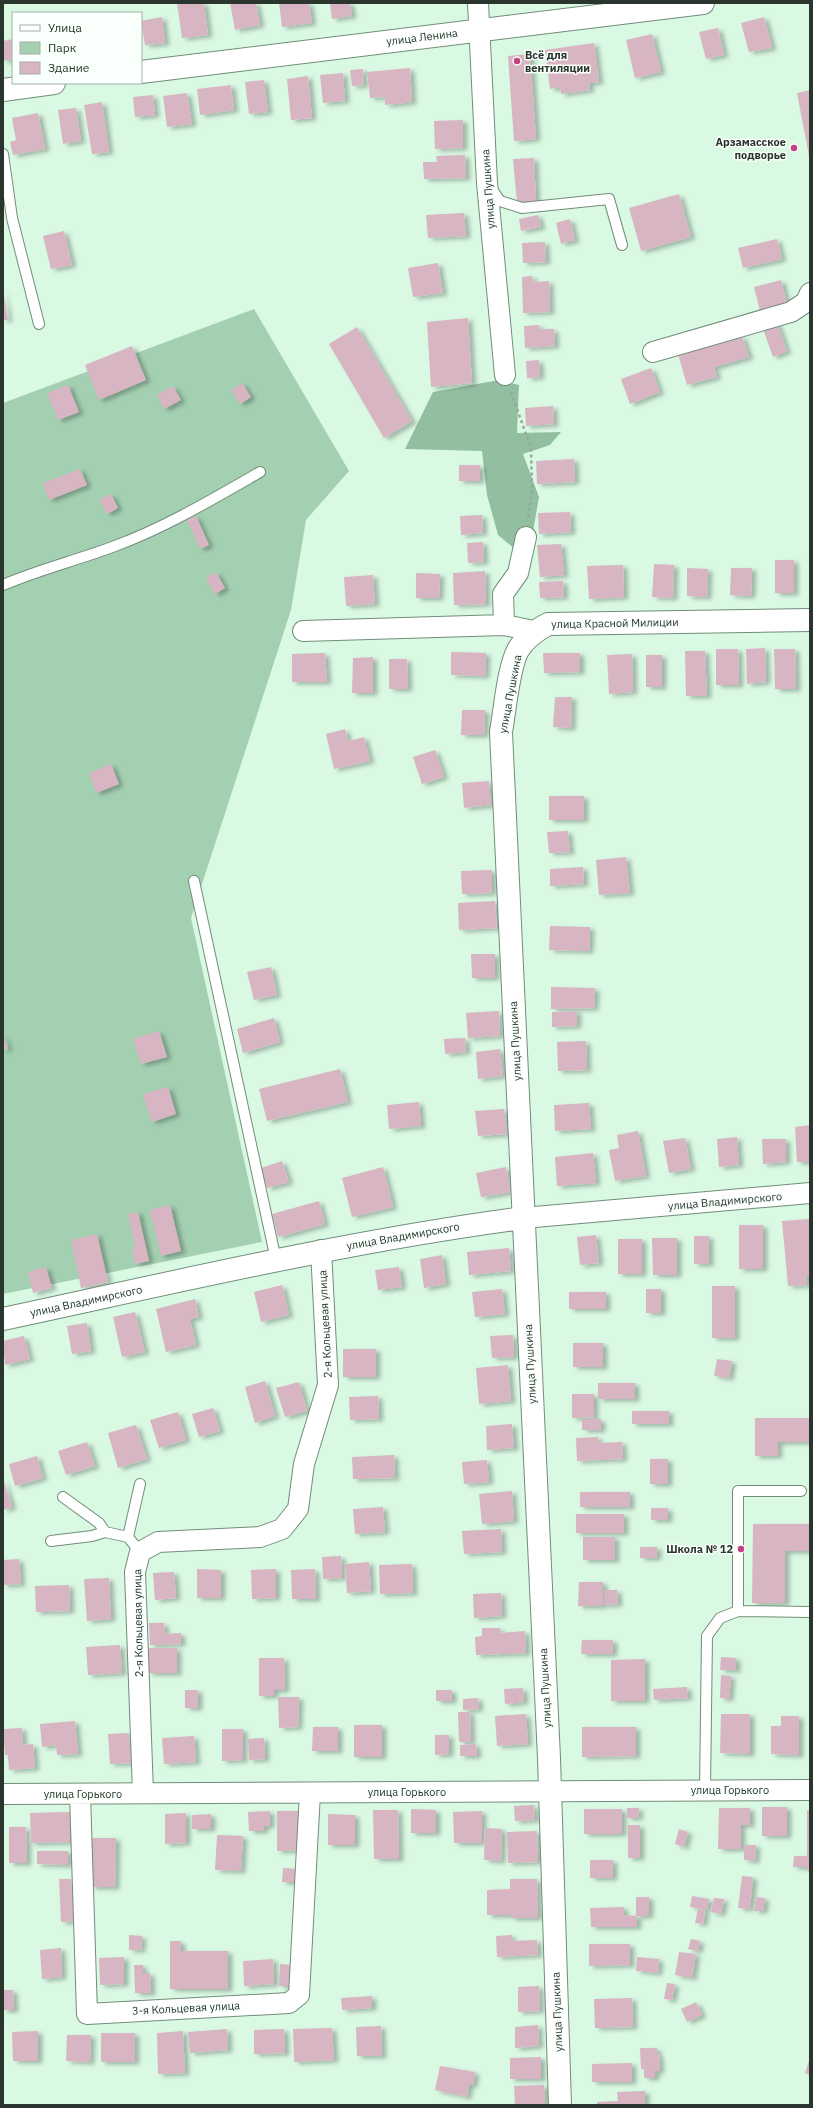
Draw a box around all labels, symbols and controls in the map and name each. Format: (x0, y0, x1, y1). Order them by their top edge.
legend (12, 12, 142, 84)
text: Улица (48, 20, 82, 35)
street label: улица Ленина (385, 26, 459, 48)
text: Парк (48, 40, 77, 55)
place label: Всё для вентиляции (525, 48, 590, 75)
marker: Всё для вентиляции (512, 56, 522, 66)
text: Здание (48, 60, 90, 75)
place label: Арзамасское подворье (715, 135, 786, 162)
marker: Арзамасское подворье (789, 143, 799, 153)
street label: улица Пушкина (478, 149, 498, 229)
street label: улица Красной Милиции (551, 615, 679, 631)
street label: улица Пушкина (496, 653, 525, 735)
street label: улица Пушкина (506, 1001, 524, 1081)
street label: улица Владимирского (667, 1189, 783, 1213)
street label: улица Владимирского (345, 1219, 461, 1253)
street label: 2-я Кольцевая улица (315, 1270, 335, 1378)
street label: улица Владимирского (29, 1282, 143, 1320)
street label: улица Пушкина (521, 1324, 539, 1404)
place label: Школа № 12 (666, 1542, 733, 1556)
marker: Школа № 12 (736, 1544, 746, 1554)
street label: 2-я Кольцевая улица (130, 1569, 146, 1677)
street label: улица Пушкина (536, 1648, 554, 1728)
street label: улица Горького (691, 1783, 769, 1797)
street label: улица Горького (368, 1785, 446, 1799)
street label: улица Горького (44, 1787, 122, 1801)
street label: улица Пушкина (549, 1972, 565, 2052)
street label: 3-я Кольцевая улица (132, 1998, 240, 2018)

